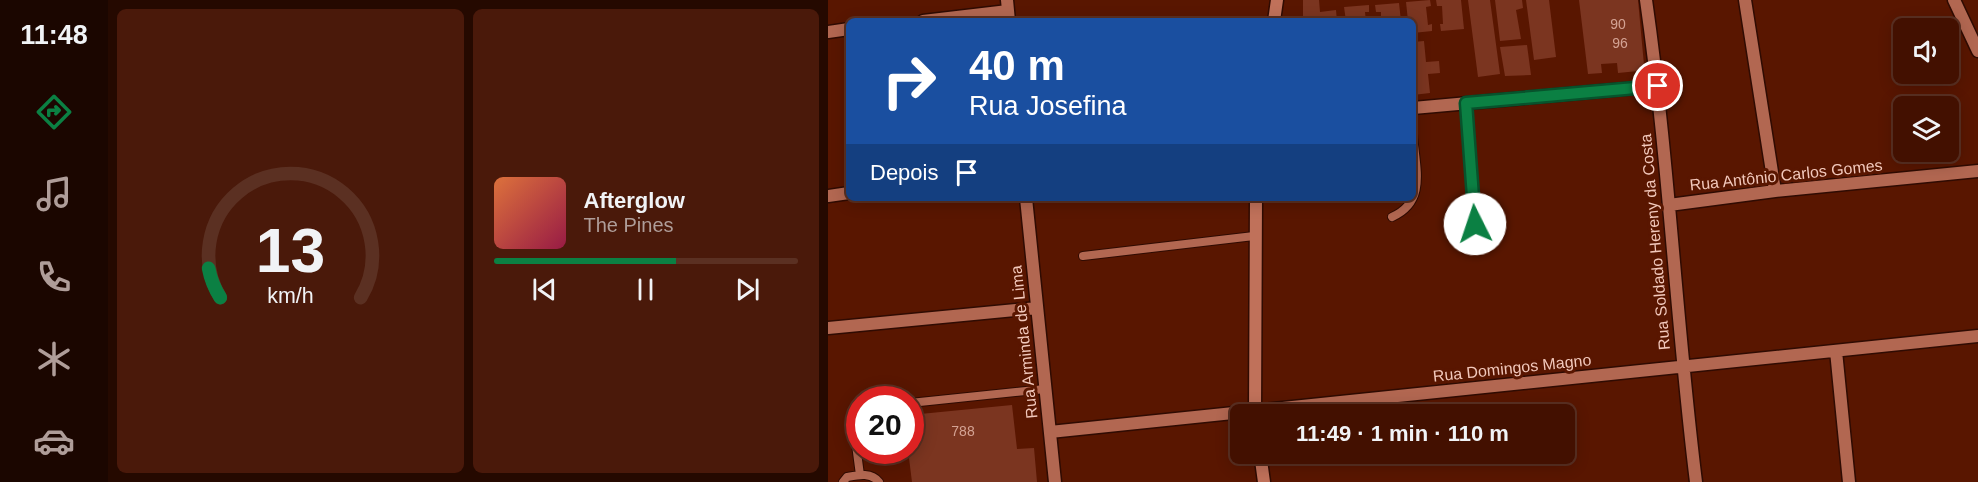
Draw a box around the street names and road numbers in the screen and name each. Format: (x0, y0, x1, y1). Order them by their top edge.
street label: Rua Soldado Hereny da Costa (1637, 133, 1673, 351)
street label: Rua Antônio Carlos Gomes (1689, 156, 1883, 194)
street label: Rua Arminda de Lima (1007, 265, 1040, 419)
street label: Rua Domingos Magno (1432, 351, 1592, 385)

